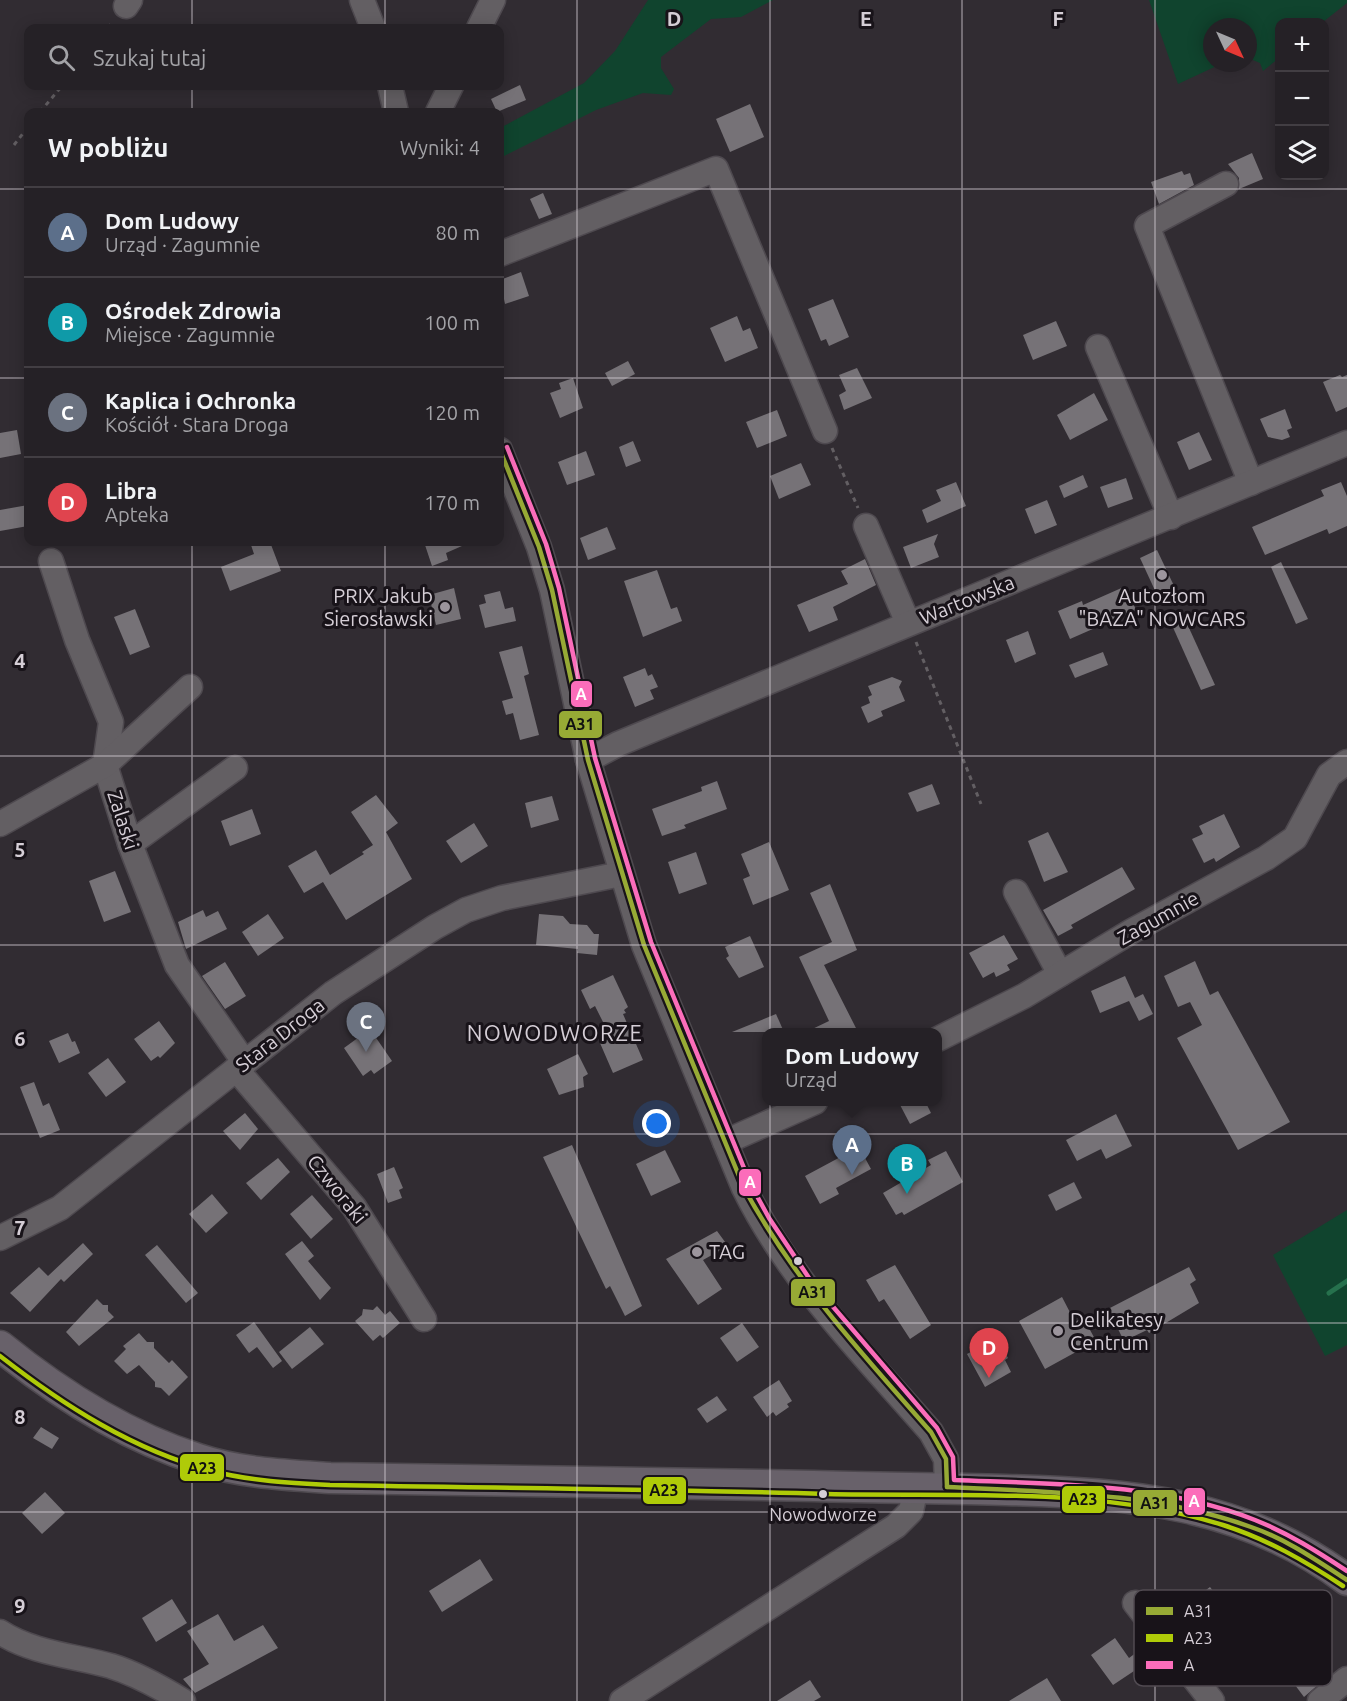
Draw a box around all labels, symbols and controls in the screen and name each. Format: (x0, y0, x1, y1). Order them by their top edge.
text: D (667, 7, 681, 30)
text: E (860, 7, 872, 30)
text: F (1052, 7, 1064, 30)
north arrow (1203, 18, 1257, 72)
map controls (1275, 18, 1329, 180)
button: + (1275, 18, 1329, 72)
search box (24, 24, 504, 90)
icon: search (45, 41, 78, 74)
text: Szukaj tutaj (93, 45, 206, 70)
button: − (1275, 72, 1329, 126)
button: layers (1275, 126, 1329, 180)
text: W pobliżu (48, 133, 169, 162)
text: Wyniki: 4 (400, 136, 480, 159)
text: Dom Ludowy (105, 208, 239, 233)
text: A (60, 221, 75, 244)
text: 80 m (436, 221, 480, 244)
text: Urząd · Zagumnie (105, 233, 261, 256)
text: Ośrodek Zdrowia (105, 298, 282, 323)
text: B (61, 311, 74, 334)
text: 100 m (424, 311, 480, 334)
text: Miejsce · Zagumnie (105, 323, 275, 346)
text: Kaplica i Ochronka (105, 388, 296, 413)
text: C (61, 401, 74, 424)
text: 120 m (424, 401, 480, 424)
text: Kościół · Stara Droga (105, 413, 289, 436)
text: Libra (105, 478, 157, 503)
text: D (60, 491, 75, 514)
text: 170 m (424, 491, 480, 514)
text: Apteka (105, 503, 169, 526)
marker: Autozłom "BAZA" NOWCARS (1155, 568, 1169, 582)
street label: Wartowska (916, 570, 1017, 629)
place label: PRIX Jakub Sierosławski (324, 584, 433, 630)
place label: Autozłom "BAZA" NOWCARS (1079, 584, 1245, 630)
marker: PRIX Jakub Sierosławski (438, 600, 452, 614)
text: 4 (14, 649, 26, 672)
line badge: A (570, 680, 593, 708)
text: A (575, 685, 587, 703)
line badge: A31 (558, 710, 603, 739)
text: A31 (565, 715, 595, 733)
street label: Zalaski (103, 787, 144, 852)
text: 5 (14, 838, 26, 861)
street label: Zagumnie (1113, 886, 1202, 949)
street label: Stara Droga (231, 993, 329, 1076)
pin: C (346, 1002, 386, 1052)
district label: NOWODWORZE (467, 1020, 643, 1045)
text: 6 (14, 1027, 26, 1050)
popup (762, 1028, 942, 1106)
text: Dom Ludowy (785, 1043, 919, 1068)
text: Urząd (785, 1068, 837, 1091)
your location (642, 1109, 671, 1138)
pin: A (832, 1126, 872, 1175)
pin: B (888, 1144, 926, 1194)
street label: Czworaki (303, 1150, 372, 1228)
line badge: A (738, 1168, 762, 1197)
text: A (744, 1173, 756, 1191)
text: 7 (14, 1216, 26, 1239)
place label: TAG (709, 1240, 745, 1263)
marker: TAG (690, 1245, 704, 1259)
unlabelled marker (792, 1255, 804, 1267)
line badge: A31 (790, 1278, 836, 1307)
text: A31 (798, 1283, 828, 1301)
place label: Delikatesy Centrum (1070, 1308, 1163, 1354)
marker: Delikatesy Centrum (1051, 1324, 1065, 1338)
pin: D (970, 1328, 1008, 1378)
text: 8 (14, 1405, 26, 1428)
line badge: A23 (179, 1453, 225, 1482)
text: A23 (187, 1459, 217, 1477)
line badge: A23 (642, 1476, 687, 1505)
text: A23 (649, 1481, 679, 1499)
line badge: A23 (1061, 1485, 1106, 1514)
line badge: A (1183, 1487, 1206, 1516)
marker: Nowodworze (817, 1488, 829, 1500)
line badge: A31 (1132, 1489, 1178, 1517)
text: A23 (1068, 1490, 1098, 1508)
text: A (1188, 1492, 1200, 1510)
text: A31 (1140, 1494, 1170, 1512)
place label: Nowodworze (769, 1504, 877, 1524)
legend (1134, 1590, 1332, 1686)
text: 9 (14, 1594, 26, 1617)
text: A31 (1184, 1602, 1212, 1620)
text: A23 (1184, 1629, 1212, 1647)
text: A (1184, 1656, 1195, 1674)

